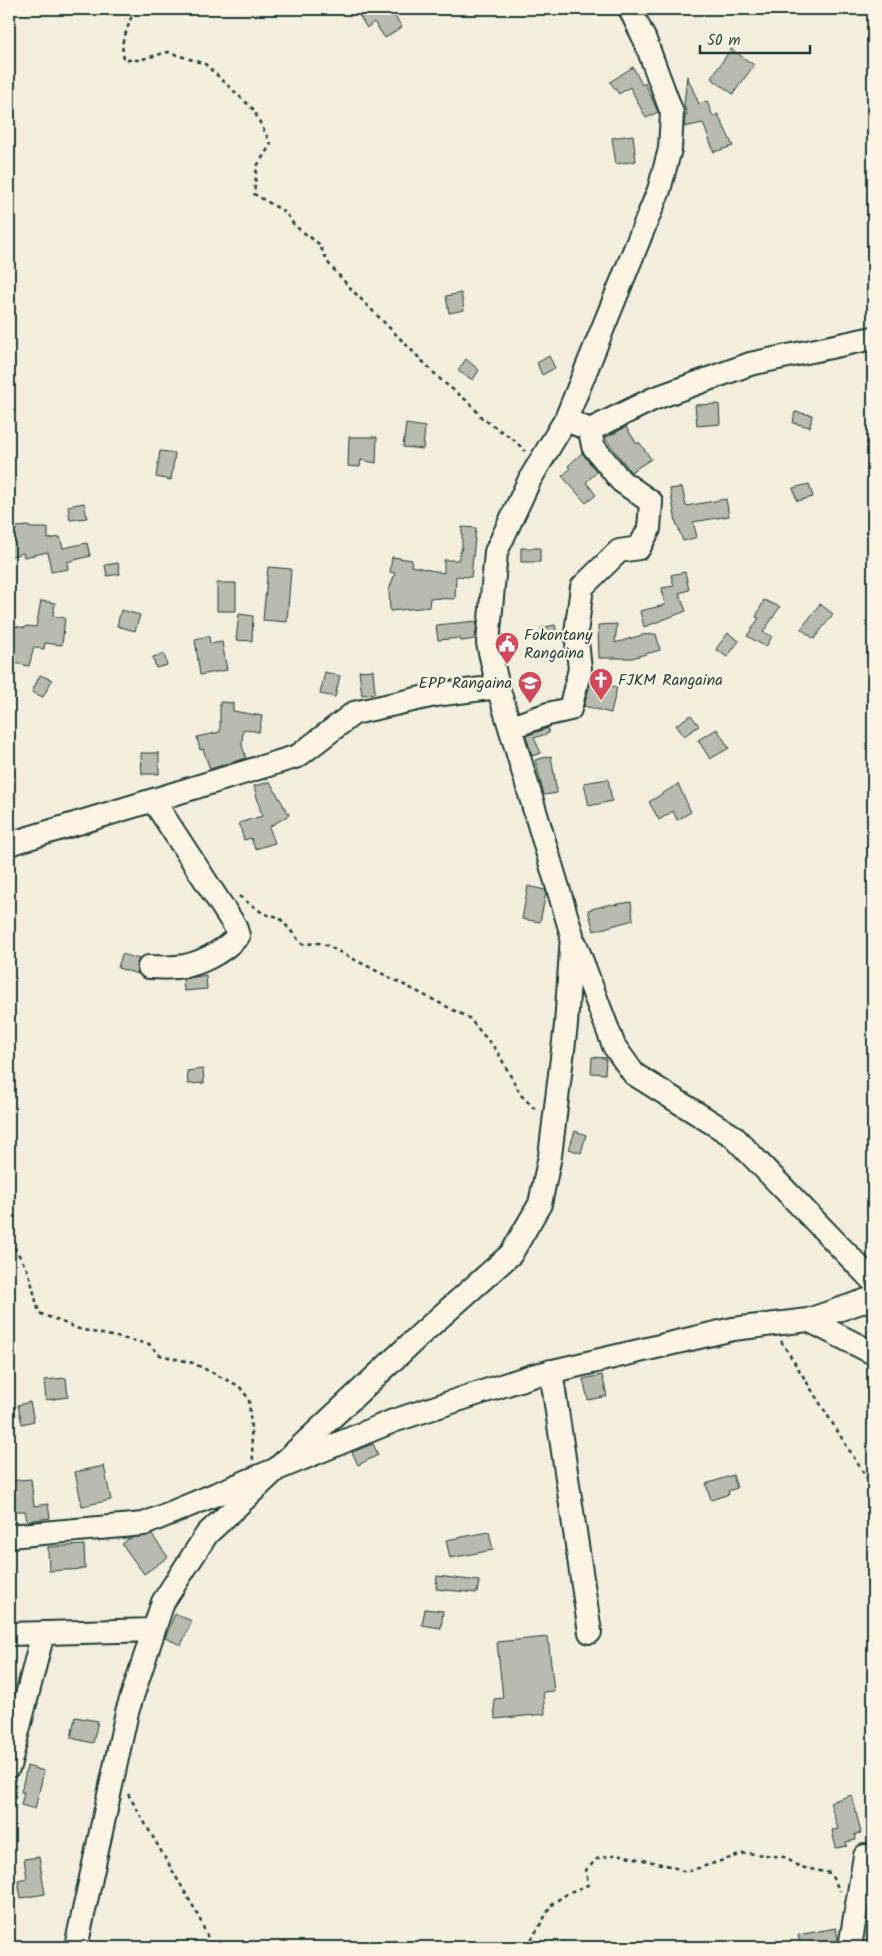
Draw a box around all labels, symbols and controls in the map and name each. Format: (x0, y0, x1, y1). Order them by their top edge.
scale bar (700, 22, 810, 54)
text: 50 m (707, 29, 741, 53)
place label: Fokontany Rangaina (524, 623, 593, 666)
public building icon: Fokontany Rangaina (494, 631, 520, 665)
church icon: FJKM Rangaina (588, 667, 614, 701)
place label: FJKM Rangaina (618, 668, 723, 693)
school or university icon: EPP Rangaina (517, 670, 543, 704)
place label: EPP Rangaina (419, 671, 512, 696)

